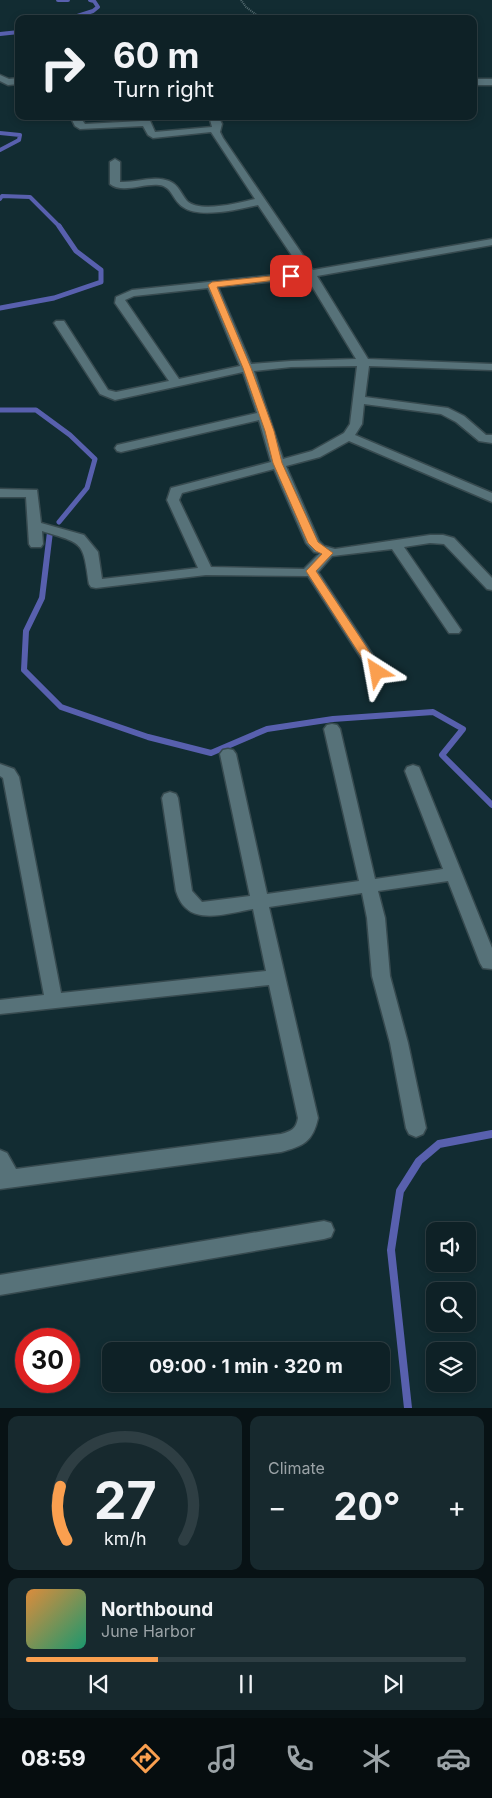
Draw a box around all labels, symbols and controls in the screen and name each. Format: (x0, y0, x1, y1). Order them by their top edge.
text: 60 m (113, 34, 200, 76)
icon: right (30, 35, 95, 100)
text: Turn right (113, 76, 214, 102)
pin (270, 255, 312, 297)
icon: arrive (277, 262, 305, 290)
position arrow (350, 645, 402, 697)
map controls (426, 1222, 476, 1392)
button: sound (426, 1222, 476, 1272)
button: search (426, 1282, 476, 1332)
speed limit sign: 30 (15, 1328, 80, 1393)
button: layers (426, 1342, 476, 1392)
text: 09:00 · 1 min · 320 m (149, 1355, 343, 1378)
text: Climate (268, 1458, 325, 1478)
text: 27 (94, 1469, 157, 1532)
text: 20° (333, 1483, 401, 1529)
text: − (268, 1490, 287, 1524)
text: + (447, 1490, 466, 1524)
text: km/h (104, 1528, 146, 1549)
text: Northbound (101, 1598, 213, 1621)
text: June Harbor (101, 1621, 195, 1641)
icon: previous (85, 1670, 113, 1698)
icon: pause (232, 1670, 260, 1698)
icon: next (379, 1670, 407, 1698)
icon: directions (128, 1741, 163, 1776)
icon: music (205, 1741, 240, 1776)
icon: phone (282, 1741, 317, 1776)
icon: climate (359, 1741, 394, 1776)
icon: car (436, 1741, 471, 1776)
text: 08:59 (21, 1745, 86, 1771)

